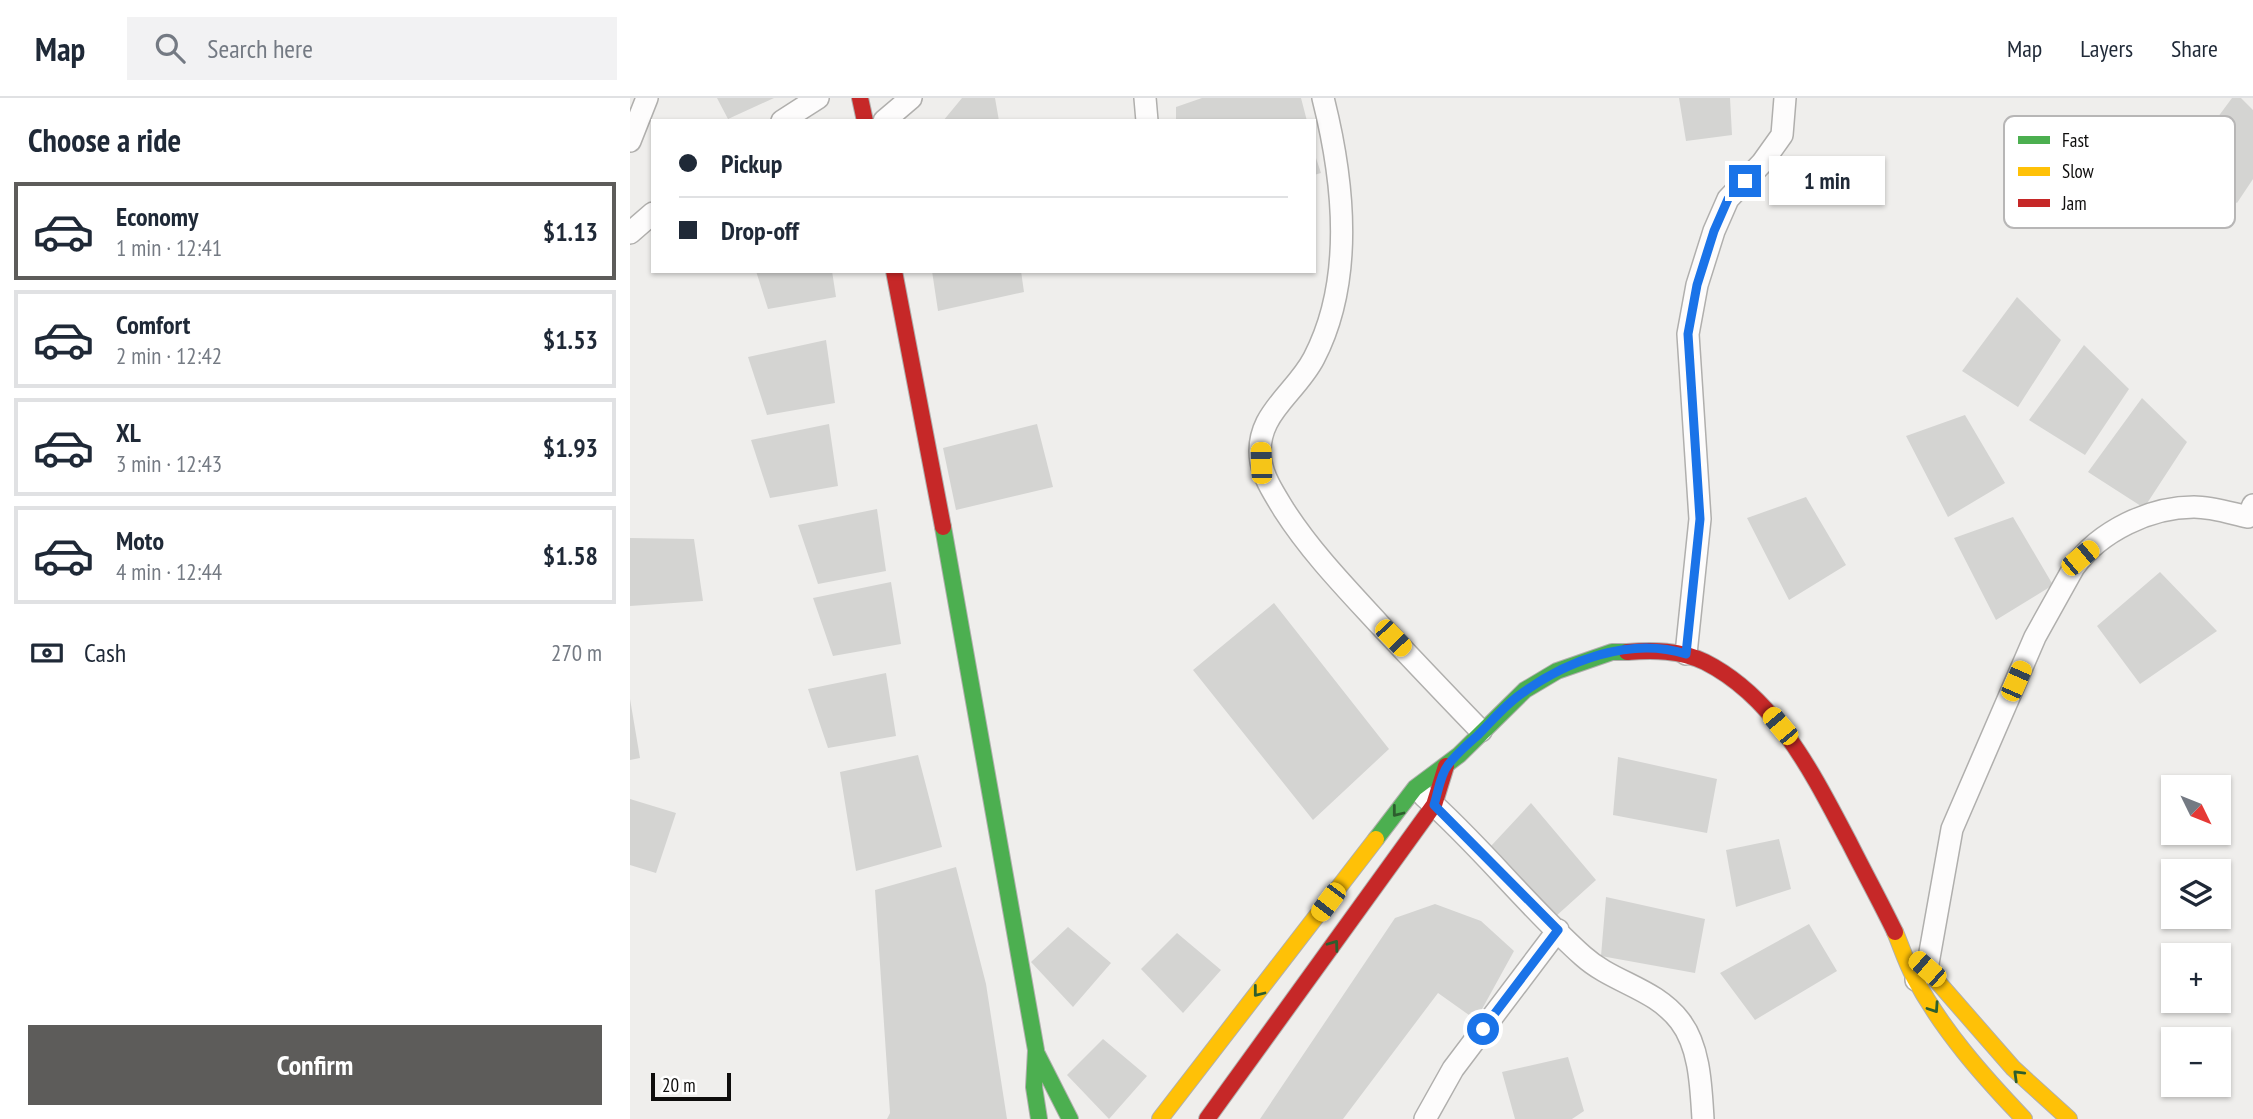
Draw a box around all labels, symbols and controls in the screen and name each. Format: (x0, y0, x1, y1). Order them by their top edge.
search box (127, 17, 617, 80)
text: Map (35, 27, 85, 70)
icon: search (151, 29, 189, 67)
text: Search here (207, 32, 313, 65)
text: Map (2007, 33, 2042, 64)
text: Layers (2080, 33, 2133, 64)
text: Share (2171, 33, 2218, 64)
legend (2004, 116, 2235, 228)
text: Choose a ride (28, 119, 181, 161)
text: Fast (2062, 128, 2090, 152)
text: Pickup (721, 147, 782, 180)
callout: 1 min (1770, 156, 1885, 206)
text: Slow (2062, 159, 2095, 183)
route end (1729, 165, 1761, 197)
text: 1 min (1804, 166, 1850, 195)
text: Jam (2061, 191, 2087, 215)
icon: car (32, 200, 95, 263)
text: Economy (116, 200, 198, 233)
text: Drop-off (721, 214, 799, 247)
text: $1.13 (543, 215, 598, 248)
text: 1 min · 12:41 (116, 233, 222, 262)
icon: car (32, 308, 95, 371)
text: Comfort (116, 308, 190, 341)
text: $1.53 (543, 323, 598, 356)
text: 2 min · 12:42 (116, 341, 222, 370)
icon: car (32, 416, 95, 479)
text: XL (116, 416, 141, 449)
text: $1.93 (543, 431, 598, 464)
car (1250, 442, 1273, 484)
text: 3 min · 12:43 (116, 449, 222, 478)
icon: car (32, 524, 95, 587)
text: Moto (116, 524, 164, 557)
car (2058, 536, 2103, 580)
text: $1.58 (543, 539, 598, 572)
text: 4 min · 12:44 (116, 557, 222, 586)
car (1371, 616, 1416, 660)
icon: cash (28, 634, 66, 672)
text: Cash (84, 636, 126, 669)
text: 270 m (551, 638, 602, 667)
car (1998, 658, 2035, 704)
car (1759, 703, 1802, 749)
north arrow (2161, 775, 2231, 845)
map controls (2161, 775, 2231, 1097)
one-way arrow (1392, 804, 1405, 817)
button: layers (2161, 859, 2231, 929)
car (1307, 879, 1350, 925)
one-way arrow (1325, 940, 1338, 953)
button: + (2161, 943, 2231, 1013)
car (1905, 947, 1950, 991)
one-way arrow (1254, 985, 1267, 997)
one-way arrow (1926, 1000, 1938, 1013)
route start (1467, 1013, 1499, 1045)
button: Confirm (28, 1025, 602, 1105)
button: − (2161, 1027, 2231, 1097)
scale bar (651, 1070, 732, 1102)
one-way arrow (2013, 1070, 2026, 1083)
text: 20 m (662, 1073, 696, 1097)

